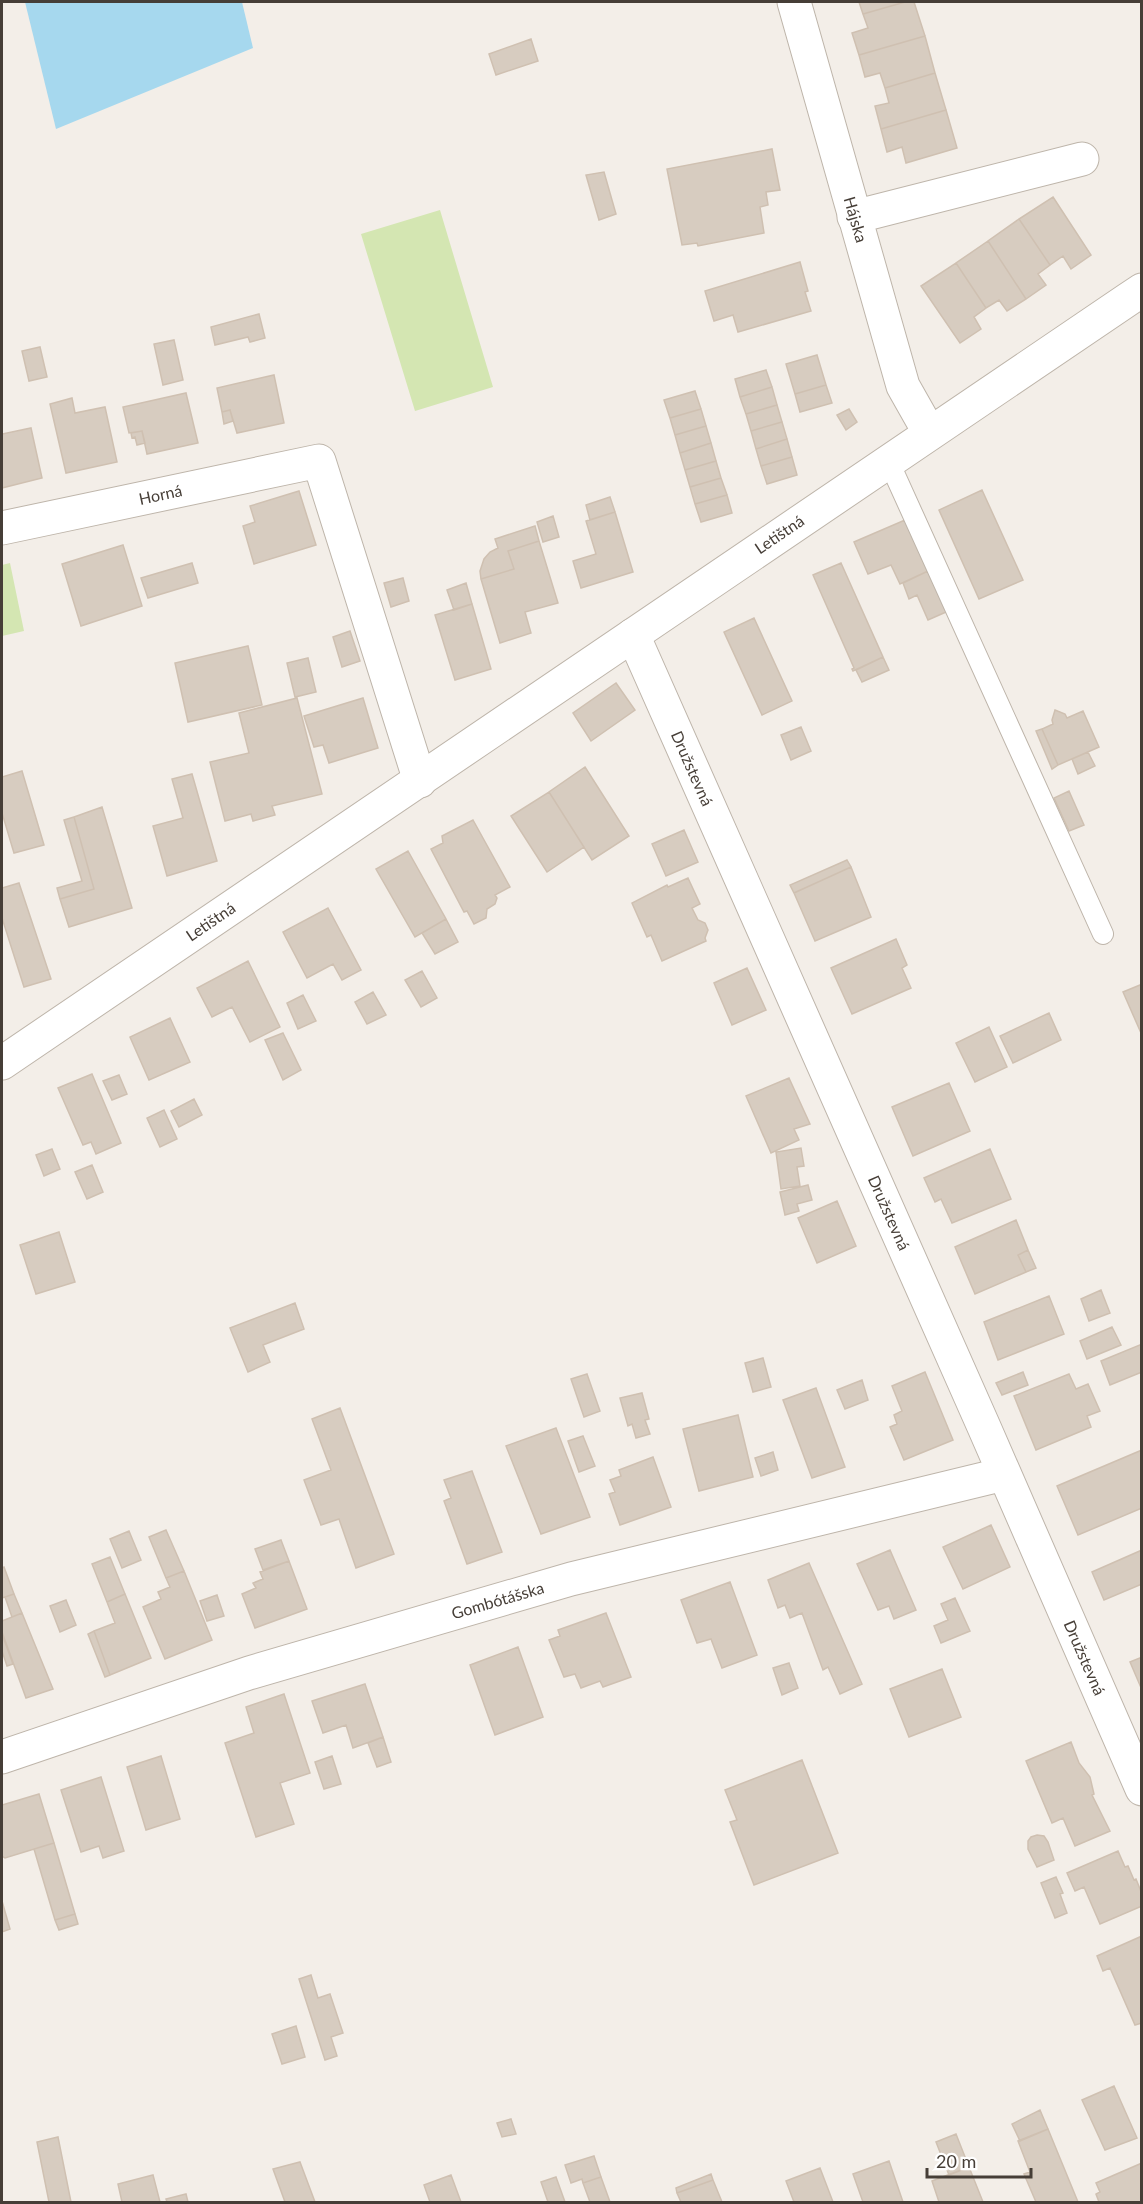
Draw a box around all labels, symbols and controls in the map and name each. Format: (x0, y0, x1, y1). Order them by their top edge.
street label: Hájska (841, 194, 872, 244)
street label: Horná (137, 480, 184, 508)
street label: Letištná (751, 510, 807, 557)
street label: Družstevná (668, 728, 718, 809)
street label: Letištná (182, 898, 239, 945)
street label: Družstevná (865, 1172, 914, 1253)
street label: Gombótášska (449, 1577, 546, 1622)
street label: Družstevná (1060, 1617, 1110, 1698)
scale bar (927, 2141, 1030, 2179)
text: 20 m (936, 2150, 976, 2172)

